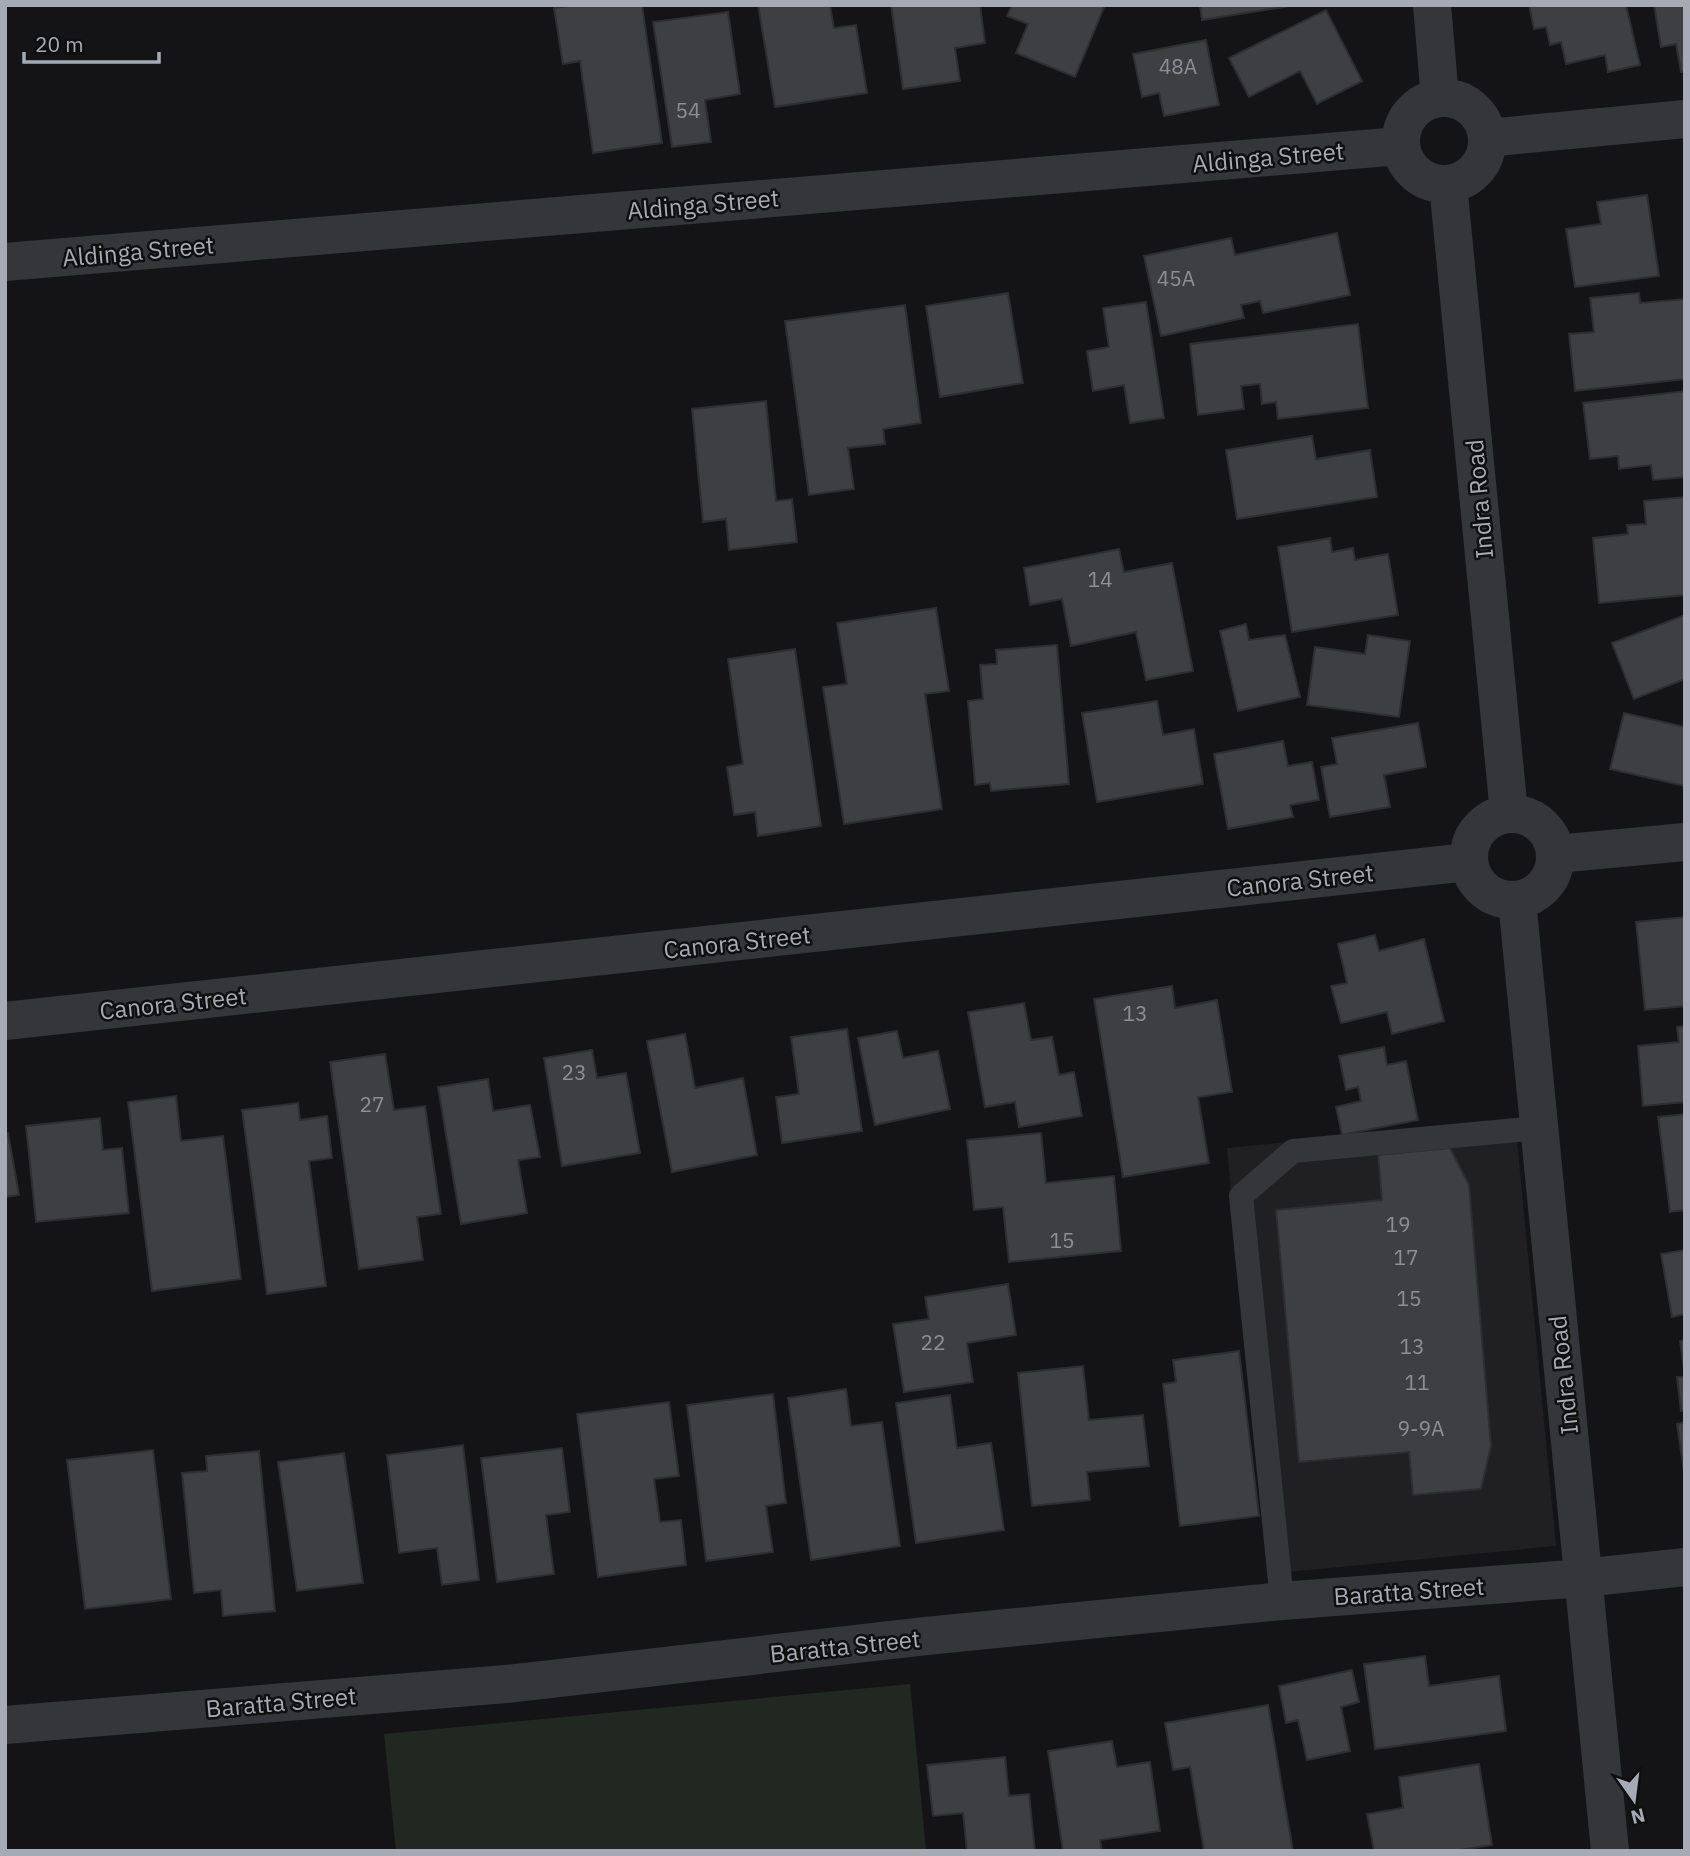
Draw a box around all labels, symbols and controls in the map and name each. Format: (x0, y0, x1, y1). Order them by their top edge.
scale bar (24, 21, 159, 65)
text: 20 m (35, 30, 84, 58)
house number: 48A (1159, 52, 1197, 80)
house number: 54 (675, 96, 701, 124)
street label: Aldinga Street (1191, 134, 1345, 180)
street label: Aldinga Street (626, 181, 780, 227)
street label: Aldinga Street (61, 228, 215, 274)
house number: 45A (1157, 264, 1195, 292)
street label: Indra Road (1458, 438, 1500, 560)
house number: 14 (1087, 565, 1113, 593)
street label: Canora Street (1225, 856, 1375, 904)
street label: Canora Street (662, 918, 812, 966)
street label: Canora Street (98, 979, 248, 1027)
house number: 13 (1122, 999, 1148, 1027)
house number: 23 (561, 1058, 587, 1086)
house number: 27 (359, 1090, 385, 1118)
house number: 19 (1385, 1210, 1411, 1238)
house number: 15 (1049, 1226, 1075, 1254)
house number: 17 (1393, 1243, 1419, 1271)
house number: 15 (1396, 1284, 1422, 1312)
street label: Indra Road (1541, 1314, 1585, 1436)
house number: 22 (920, 1328, 946, 1356)
house number: 13 (1399, 1332, 1425, 1360)
house number: 11 (1404, 1368, 1430, 1396)
house number: 9-9A (1397, 1414, 1445, 1442)
street label: Baratta Street (1333, 1570, 1485, 1612)
street label: Baratta Street (768, 1622, 922, 1670)
street label: Baratta Street (204, 1679, 358, 1725)
north arrow (1599, 1765, 1669, 1835)
text: N (1629, 1803, 1648, 1830)

